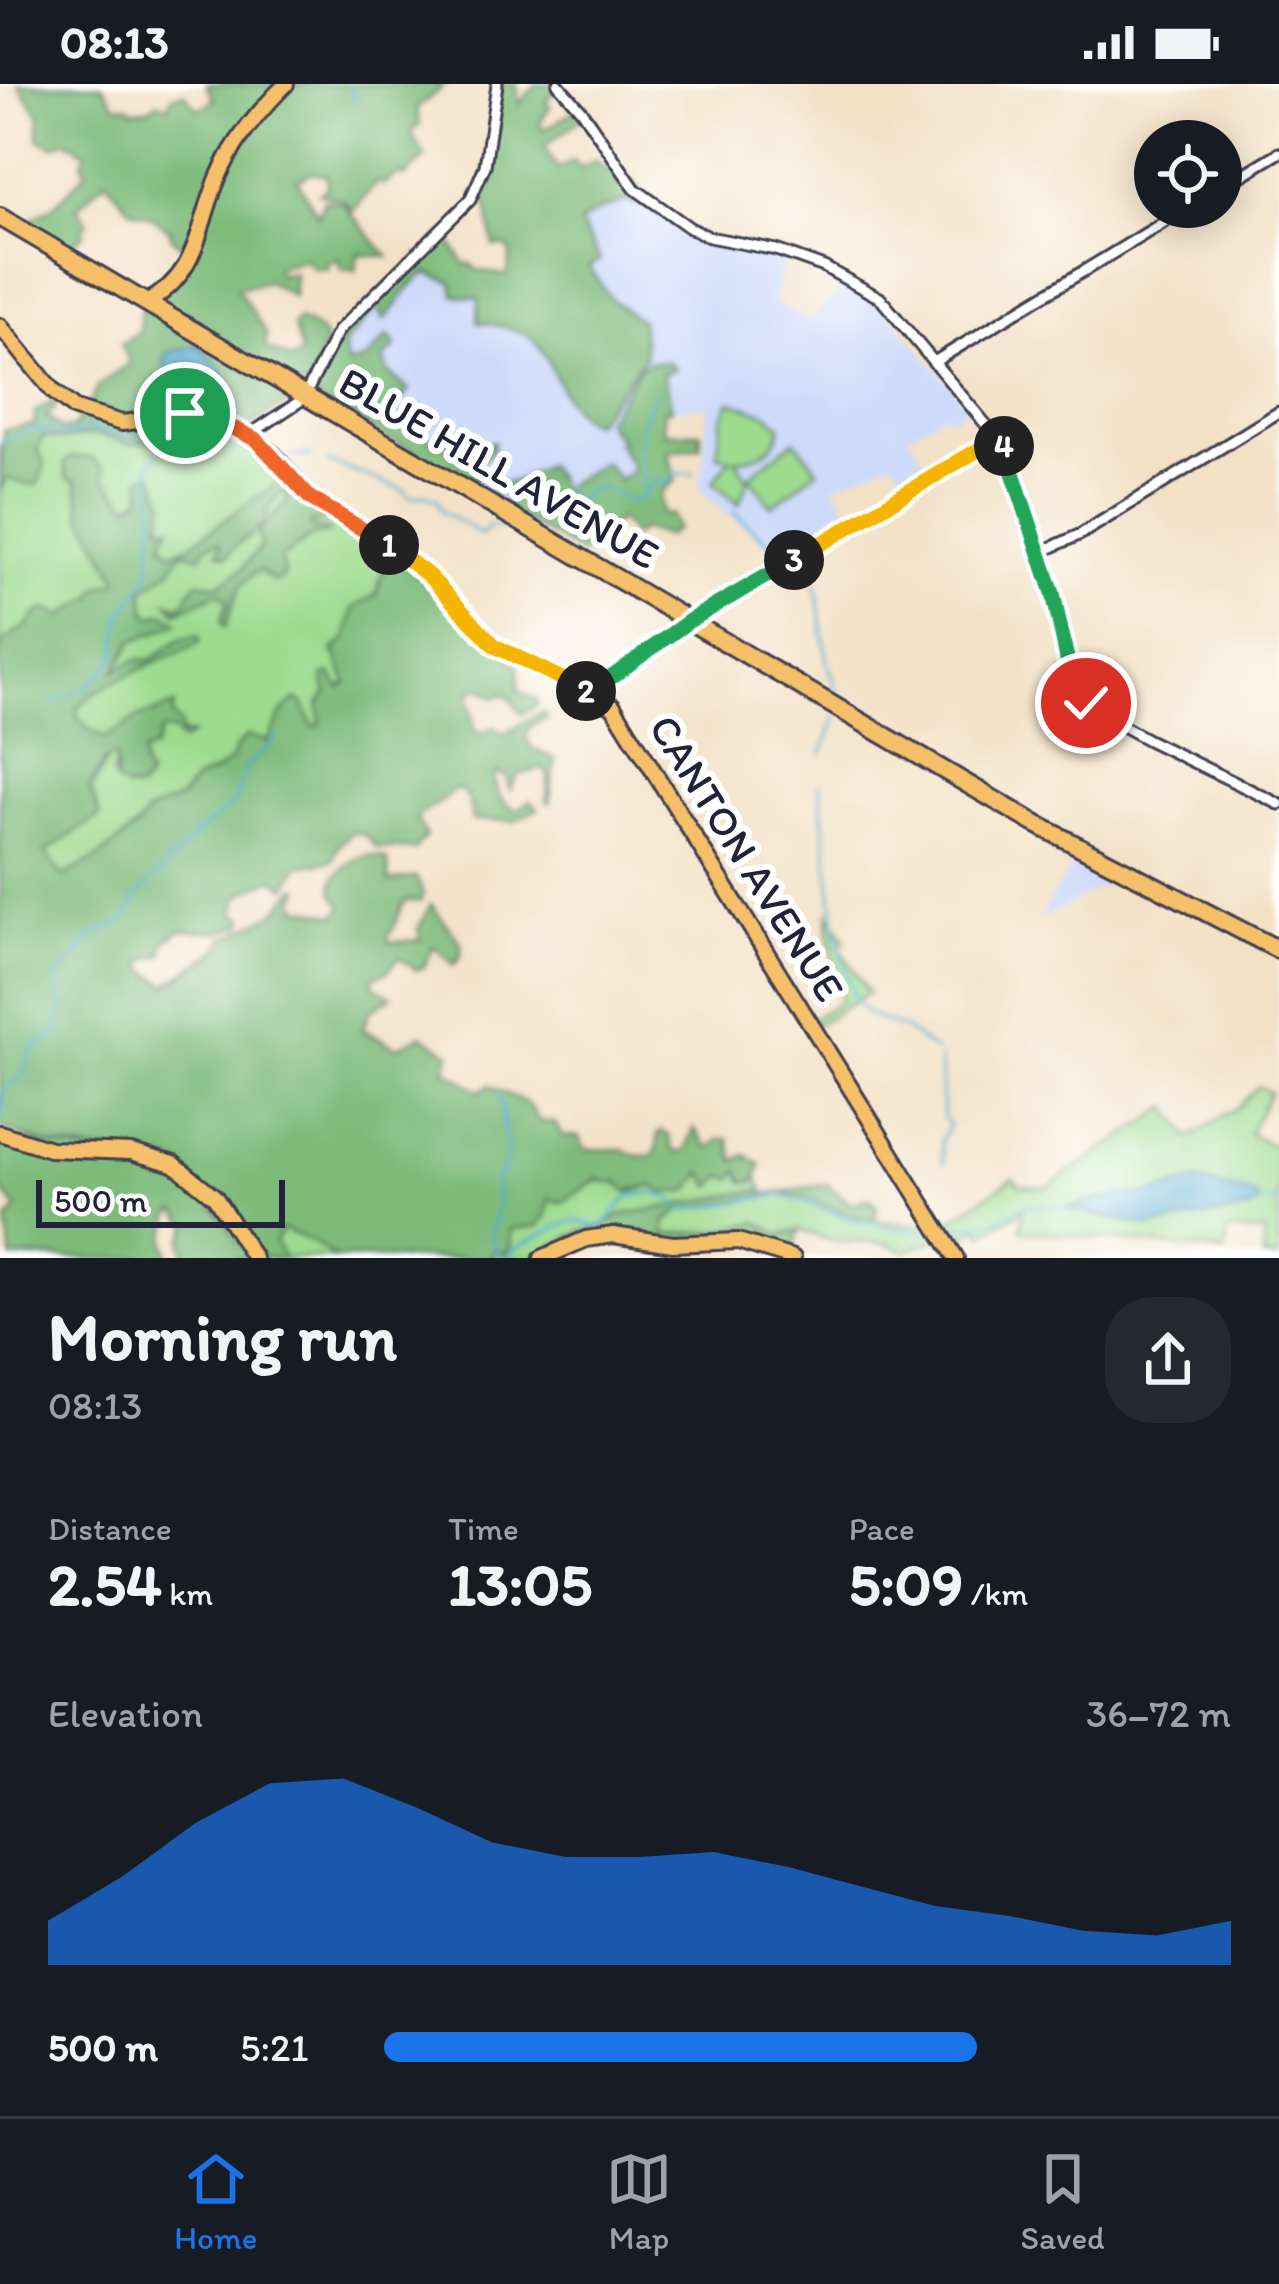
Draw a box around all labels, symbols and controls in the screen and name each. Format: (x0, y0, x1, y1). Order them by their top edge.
text: 08:13 (60, 15, 169, 69)
map controls (1134, 120, 1242, 228)
button: locate (1134, 120, 1242, 228)
street label: BLUE HILL AVENUE (330, 356, 668, 580)
pin (134, 362, 236, 464)
icon: arrive (152, 380, 218, 446)
pin: 4 (974, 416, 1034, 476)
text: 4 (994, 426, 1014, 465)
pin: 1 (359, 515, 419, 575)
text: 1 (381, 525, 397, 564)
pin: 3 (764, 530, 824, 590)
text: 3 (785, 540, 803, 579)
pin (1035, 652, 1137, 754)
pin: 2 (556, 661, 616, 721)
icon: check (1053, 670, 1119, 736)
text: 2 (577, 671, 595, 710)
street label: CANTON AVENUE (638, 705, 856, 1011)
scale bar (36, 1174, 285, 1227)
text: 500 m (54, 1181, 147, 1220)
text: Morning run (48, 1297, 397, 1377)
button: share (1105, 1297, 1231, 1423)
text: 08:13 (48, 1382, 142, 1429)
text: Distance (48, 1509, 172, 1548)
text: Time (448, 1509, 519, 1548)
text: Pace (849, 1509, 915, 1548)
text: 2.54 (48, 1548, 162, 1620)
text: 13:05 (448, 1548, 592, 1620)
text: 5:09 (849, 1548, 963, 1620)
text: km (162, 1574, 213, 1613)
text: /km (963, 1574, 1028, 1613)
text: Elevation (48, 1690, 203, 1737)
text: 36–72 m (1086, 1690, 1231, 1737)
text: 500 m (48, 2024, 158, 2071)
text: 5:21 (240, 2024, 309, 2071)
tab: Home (174, 2146, 257, 2257)
tab: Map (606, 2146, 672, 2257)
tab: Saved (1021, 2146, 1105, 2257)

